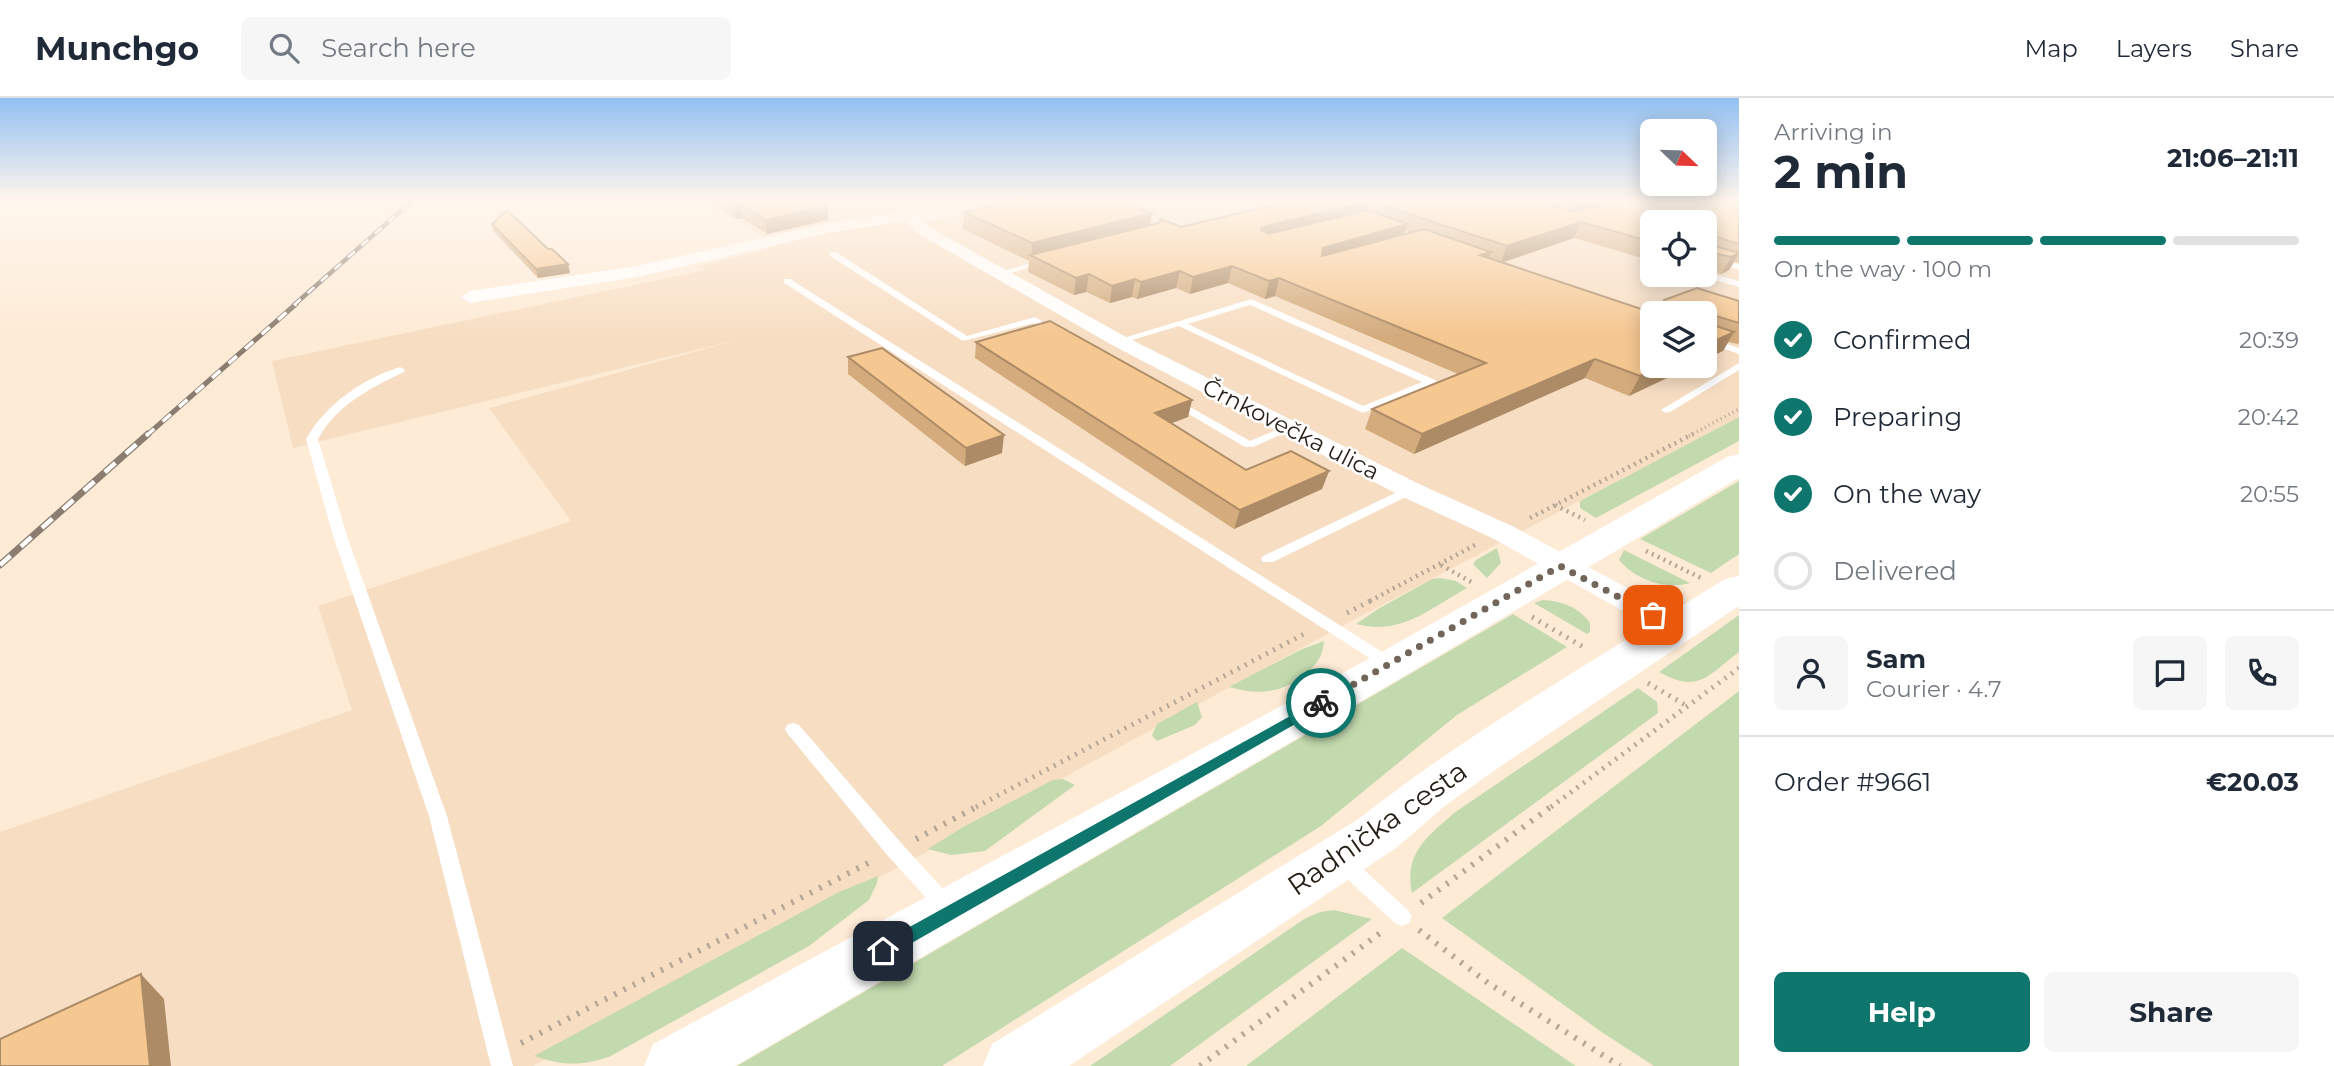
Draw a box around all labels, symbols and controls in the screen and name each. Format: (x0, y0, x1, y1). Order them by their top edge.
search box (241, 17, 731, 80)
text: Munchgo (35, 28, 199, 68)
icon: search (265, 29, 303, 67)
text: Search here (321, 32, 476, 64)
text: Map (2024, 34, 2078, 63)
text: Layers (2116, 34, 2192, 63)
text: Share (2230, 34, 2299, 63)
text: Arriving in (1774, 118, 1893, 146)
north arrow (1640, 119, 1717, 196)
map controls (1640, 119, 1717, 378)
text: 21:06–21:11 (2167, 142, 2299, 174)
text: 2 min (1774, 143, 1908, 200)
button: locate (1640, 210, 1717, 287)
text: On the way · 100 m (1774, 255, 1992, 283)
button: layers (1640, 301, 1717, 378)
icon: check (1774, 321, 1812, 359)
text: Confirmed (1833, 324, 1972, 356)
text: 20:39 (2239, 326, 2299, 354)
street label: Črnkovečka ulica (1198, 372, 1384, 486)
icon: check (1774, 398, 1812, 436)
text: Preparing (1833, 401, 1962, 433)
text: 20:42 (2238, 403, 2299, 431)
icon: check (1774, 475, 1812, 513)
text: On the way (1833, 478, 1981, 510)
text: 20:55 (2240, 480, 2299, 508)
text: Delivered (1833, 555, 1957, 587)
pin (1623, 585, 1683, 645)
icon: bag (1634, 596, 1672, 634)
button: person (1774, 636, 1848, 710)
button: chat (2133, 636, 2207, 710)
button: phone (2225, 636, 2299, 710)
text: Sam (1866, 643, 1926, 675)
courier (1286, 668, 1356, 738)
text: Courier · 4.7 (1866, 675, 2002, 703)
icon: bike (1302, 684, 1340, 722)
street label: Radnička cesta (1281, 753, 1473, 903)
text: Order #9661 (1774, 766, 1931, 798)
text: €20.03 (2206, 766, 2299, 798)
pin (853, 921, 913, 981)
icon: home (864, 932, 902, 970)
button: Help (1774, 972, 2030, 1052)
button: Share (2044, 972, 2299, 1052)

